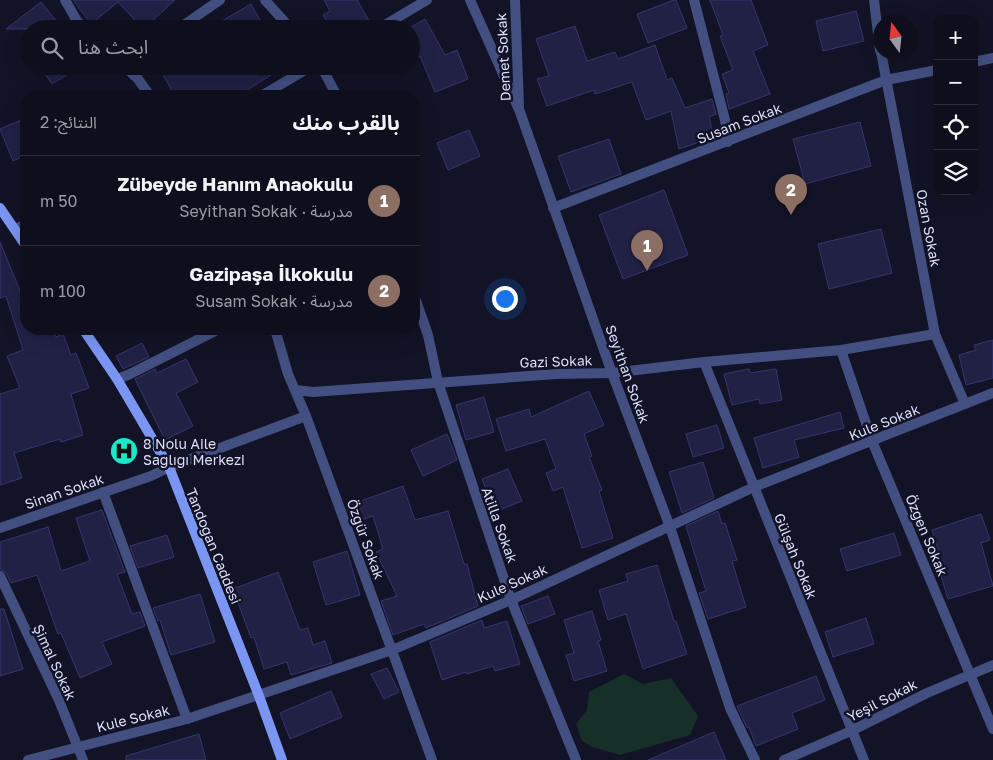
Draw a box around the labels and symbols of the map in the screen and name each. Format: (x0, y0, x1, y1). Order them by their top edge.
street label: Demet Sokak (492, 12, 514, 102)
north arrow (873, 15, 918, 60)
street label: Susam Sokak (694, 99, 784, 147)
pin: 2 (775, 174, 807, 215)
street label: Ozan Sokak (913, 188, 945, 268)
pin: 1 (631, 230, 663, 271)
your location (492, 286, 518, 312)
street label: Seyithan Sokak (602, 322, 654, 426)
street label: Gazi Sokak (519, 351, 593, 371)
street label: Kule Sokak (846, 400, 922, 444)
place label: 8 Nolu Aile Sağlığı Merkezi (143, 435, 245, 468)
hospital icon: 8 Nolu Aile Sağlığı Merkezi (109, 436, 139, 466)
street label: Sinan Sokak (22, 470, 106, 512)
street label: Atilla Sokak (478, 485, 522, 565)
street label: Tandoğan Caddesi (183, 486, 245, 606)
street label: Özgen Sokak (902, 492, 952, 579)
street label: Özgür Sokak (344, 496, 388, 582)
street label: Gülşah Sokak (771, 511, 821, 602)
street label: Kule Sokak (474, 560, 550, 606)
street label: Şimal Sokak (30, 621, 80, 703)
street label: Yeşil Sokak (844, 675, 920, 725)
street label: Kule Sokak (95, 701, 171, 735)

